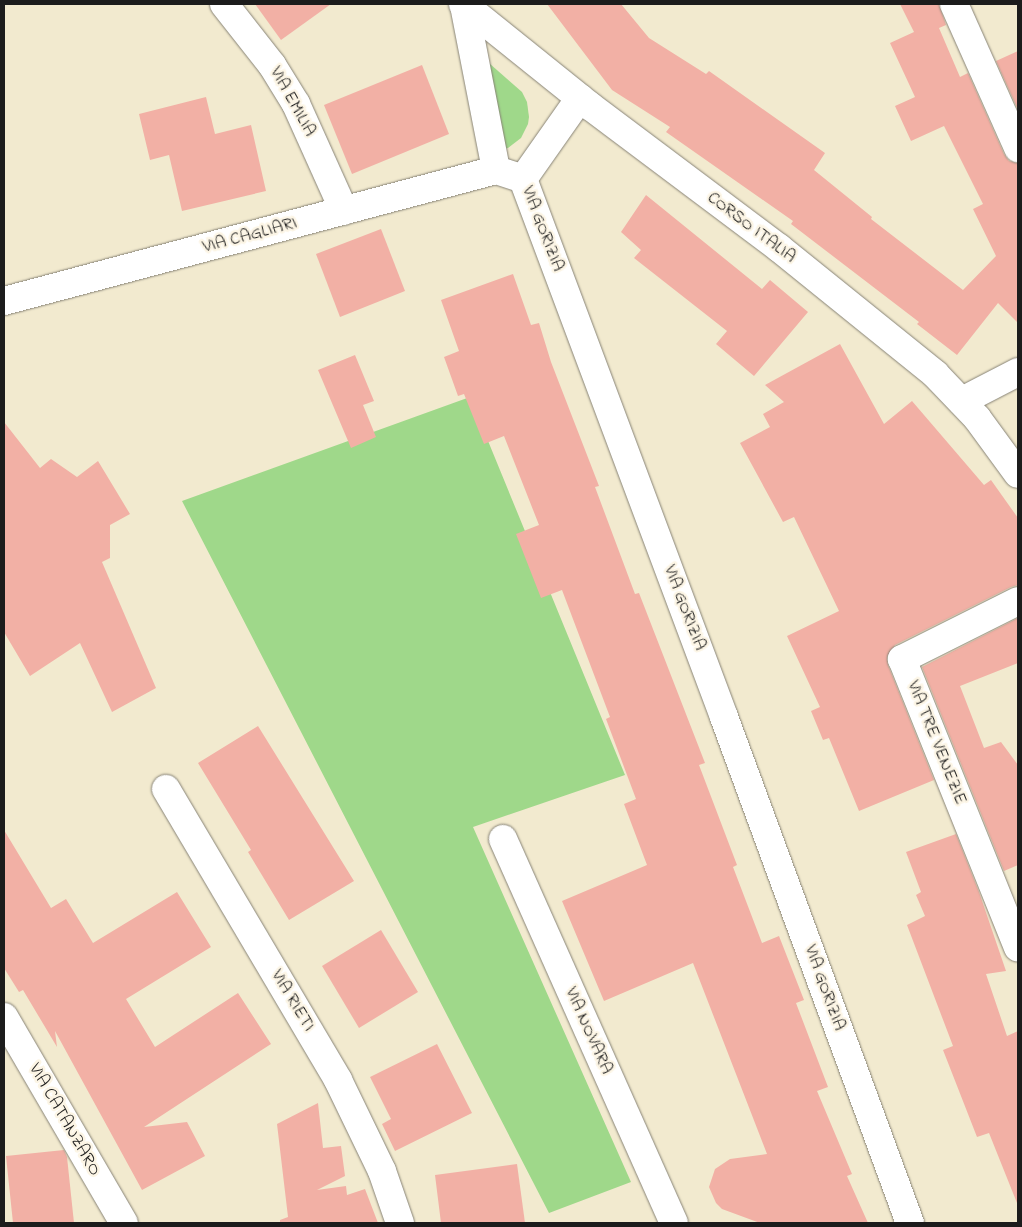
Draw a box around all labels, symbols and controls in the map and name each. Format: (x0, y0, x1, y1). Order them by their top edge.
street label: VIA EMILIA (264, 63, 320, 141)
street label: VIA GORIZIA (516, 183, 568, 275)
street label: CORSO ITALIA (702, 188, 800, 268)
street label: VIA CAGLIARI (201, 213, 299, 259)
street label: VIA GORIZIA (658, 562, 710, 654)
street label: VIA TRE VENEZIE (901, 678, 971, 808)
street label: VIA GORIZIA (799, 942, 849, 1034)
street label: VIA RIETI (265, 966, 319, 1036)
street label: VIA NOVARA (559, 984, 617, 1078)
street label: VIA CATANZARO (23, 1060, 105, 1180)

